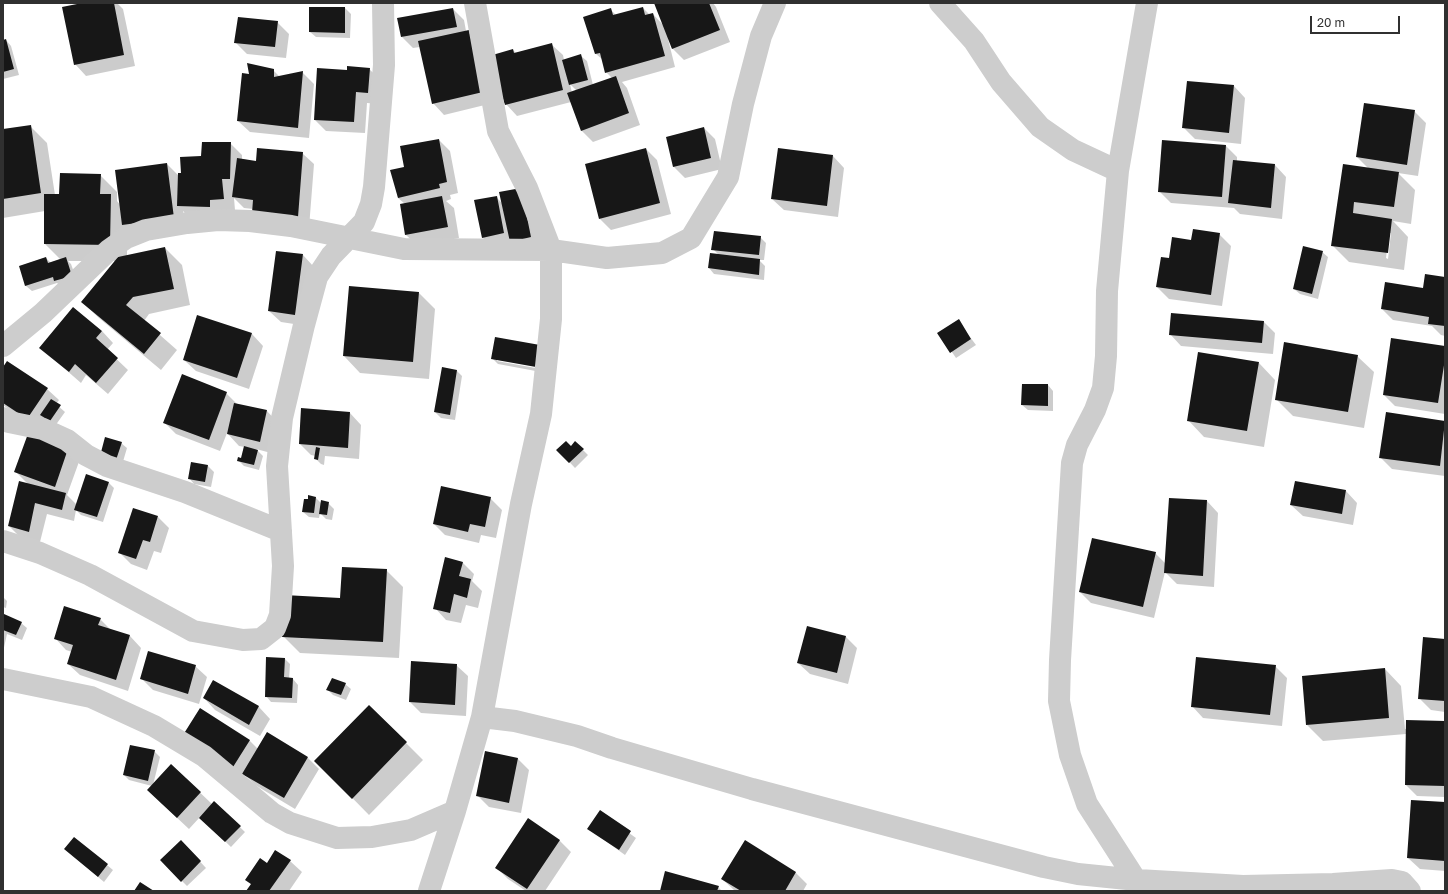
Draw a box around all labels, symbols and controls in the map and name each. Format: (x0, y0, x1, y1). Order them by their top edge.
scale bar (1312, 8, 1402, 34)
text: 20 m (1317, 15, 1345, 30)

